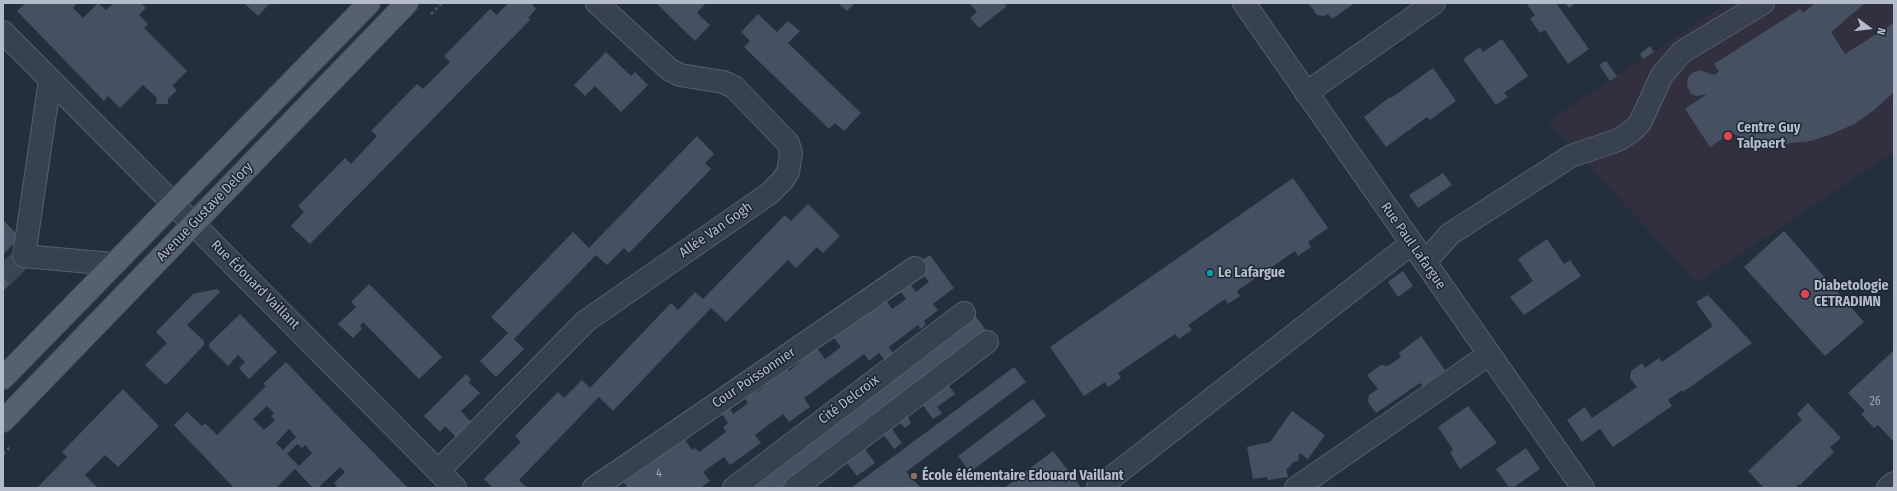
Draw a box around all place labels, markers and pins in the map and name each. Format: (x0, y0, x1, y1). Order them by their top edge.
place label: Centre Guy Talpaert (1737, 120, 1800, 152)
marker: Centre Guy Talpaert (1722, 130, 1734, 142)
place label: Le Lafargue (1218, 265, 1285, 281)
marker: Le Lafargue (1205, 268, 1215, 278)
place label: Diabetologie CETRADIMN (1814, 278, 1889, 310)
marker: Diabetologie CETRADIMN (1799, 288, 1811, 300)
place label: École élémentaire Edouard Vaillant (922, 468, 1124, 484)
marker: École élémentaire Edouard Vaillant (909, 471, 919, 481)

